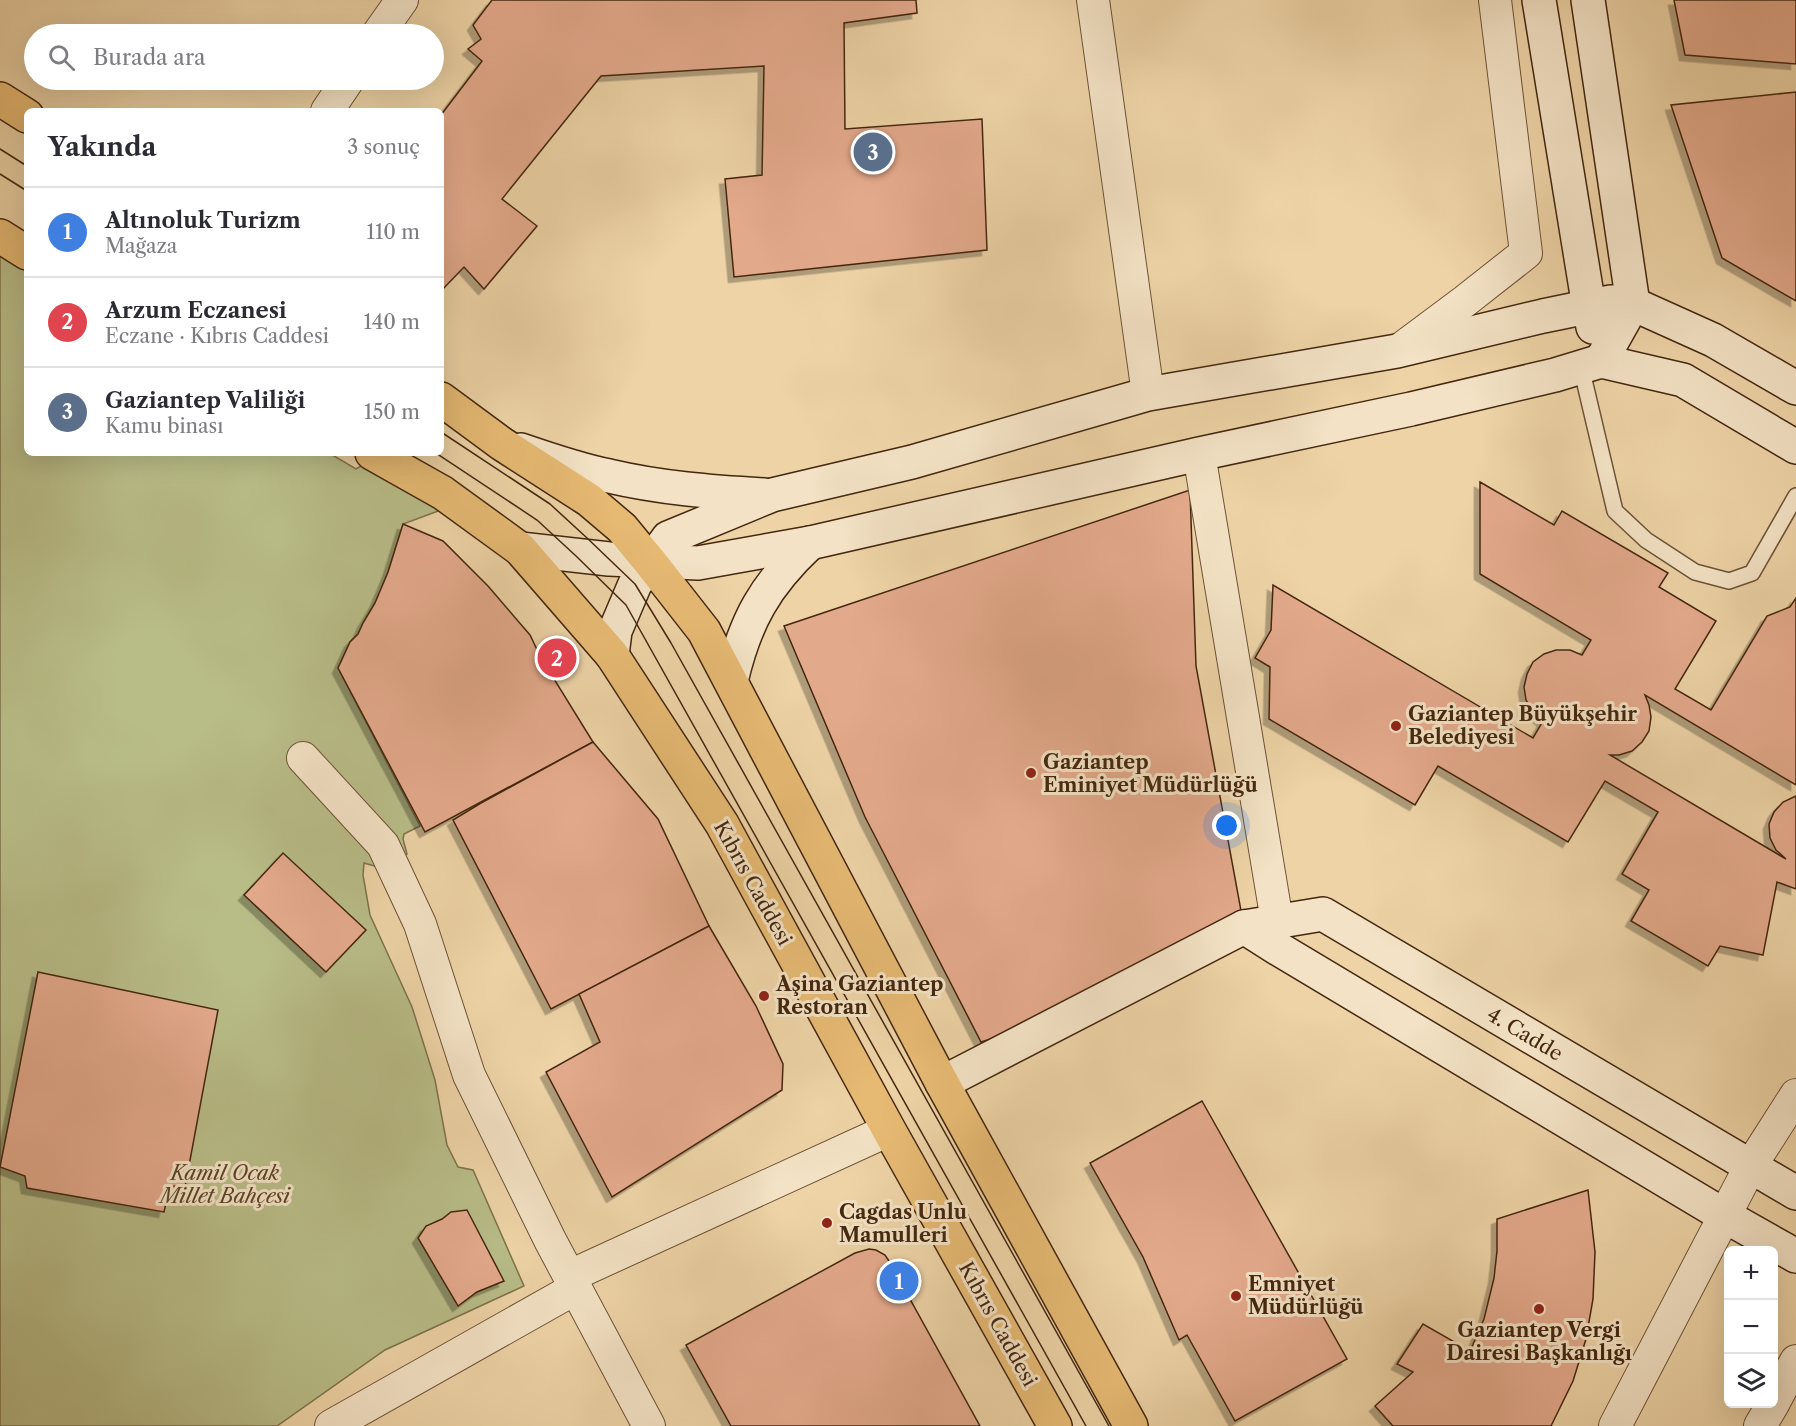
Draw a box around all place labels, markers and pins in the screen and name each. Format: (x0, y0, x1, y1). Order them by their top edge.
pin: 3 (854, 130, 892, 174)
pin: 2 (538, 636, 576, 680)
place label: Gaziantep Büyükşehir Belediyesi (1408, 702, 1637, 749)
marker: Gaziantep Büyükşehir Belediyesi (1389, 719, 1403, 733)
place label: Gaziantep Eminiyet Müdürlüğü (1043, 750, 1258, 797)
marker: Gaziantep Eminiyet Müdürlüğü (1024, 766, 1038, 780)
place label: Aşina Gaziantep Restoran (775, 972, 944, 1019)
marker: Aşina Gaziantep Restoran (757, 989, 771, 1003)
place label: Cagdas Unlu Mamulleri (839, 1200, 967, 1247)
marker: Cagdas Unlu Mamulleri (820, 1216, 834, 1230)
pin: 1 (880, 1258, 918, 1304)
place label: Emniyet Müdürlüğü (1248, 1272, 1364, 1319)
marker: Emniyet Müdürlüğü (1229, 1289, 1243, 1303)
marker: Gaziantep Vergi Dairesi Başkanlığı (1532, 1302, 1546, 1316)
place label: Gaziantep Vergi Dairesi Başkanlığı (1446, 1318, 1632, 1365)

